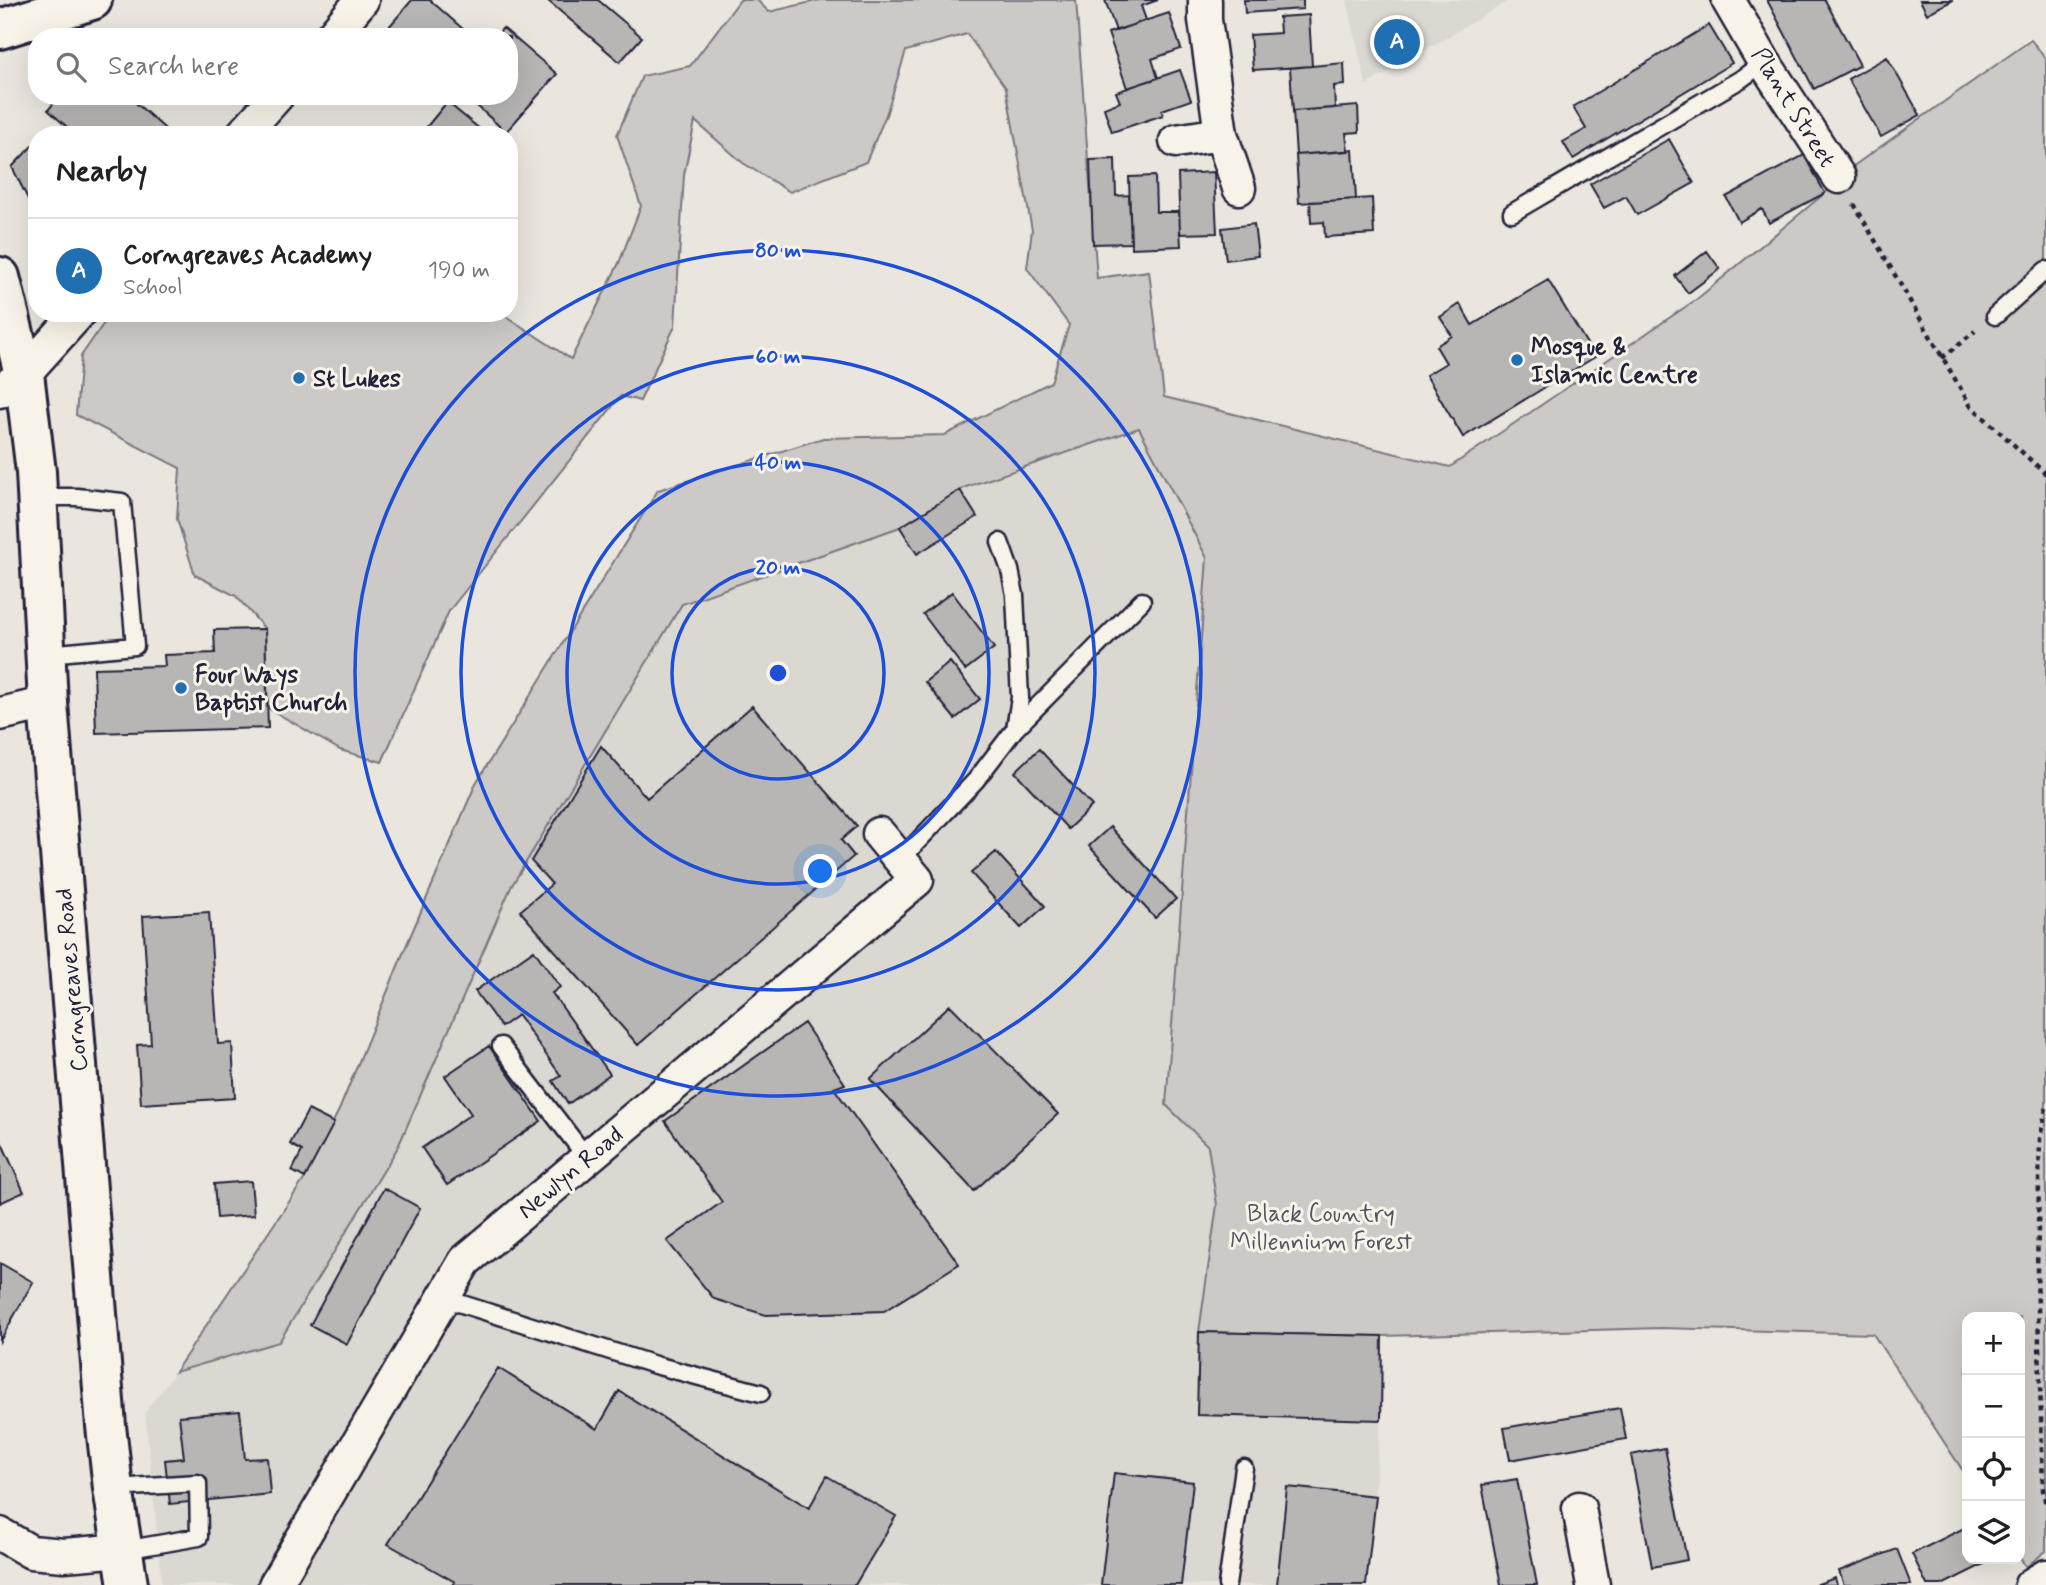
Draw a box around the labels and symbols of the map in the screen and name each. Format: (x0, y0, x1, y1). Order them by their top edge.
pin: A (1374, 16, 1420, 68)
street label: Plant Street (1744, 42, 1842, 174)
text: 80 m (755, 237, 801, 265)
place label: Mosque & Islamic Centre (1531, 332, 1698, 391)
text: 60 m (755, 343, 801, 371)
marker: Mosque & Islamic Centre (1509, 352, 1525, 368)
place label: St Lukes (313, 364, 401, 395)
marker: St Lukes (291, 370, 307, 386)
text: 40 m (755, 449, 802, 477)
text: 20 m (756, 554, 801, 582)
place label: Four Ways Baptist Church (195, 660, 348, 719)
centre of rings (766, 661, 790, 685)
marker: Four Ways Baptist Church (173, 680, 189, 696)
your location (803, 854, 837, 888)
street label: Corngreaves Road (49, 887, 96, 1073)
street label: Newlyn Road (512, 1120, 630, 1226)
park label: Black Country Millennium Forest (1230, 1199, 1413, 1258)

